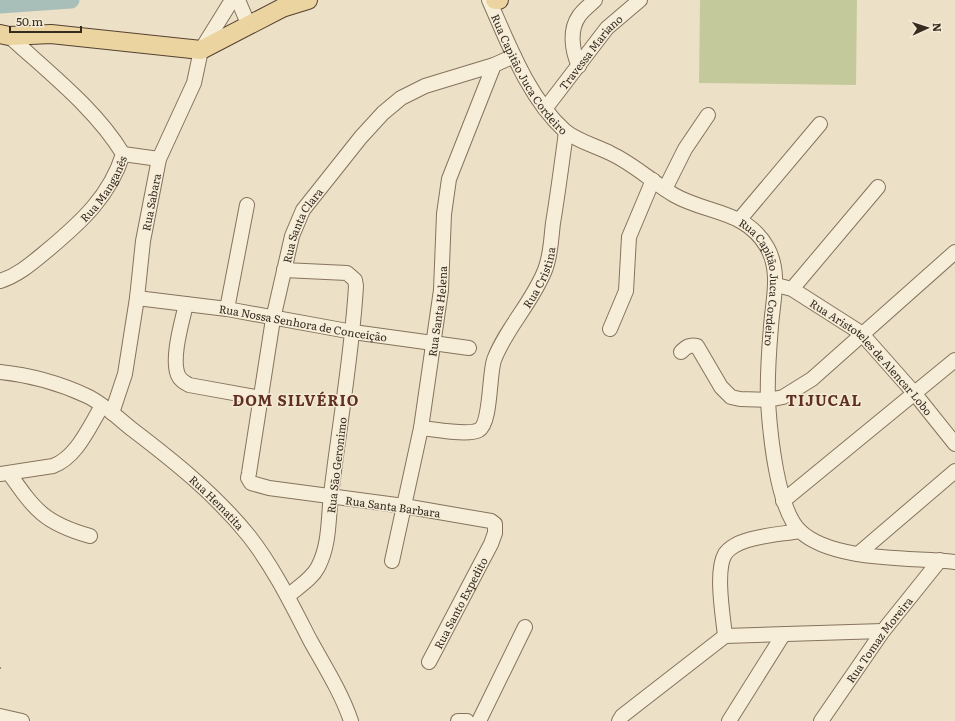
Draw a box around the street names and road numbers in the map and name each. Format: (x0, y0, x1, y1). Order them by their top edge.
street label: Travessa Mariano (555, 10, 626, 93)
street label: Rua Capitão Juca Cordeiro (488, 11, 572, 138)
street label: Rua Manganês (76, 153, 130, 225)
street label: Rua Sabara (137, 172, 164, 232)
street label: Rua Santa Clara (278, 184, 326, 264)
street label: Rua Capitão Juca Cordeiro (736, 214, 783, 347)
street label: Rua Cristina (518, 246, 558, 311)
street label: Rua Santa Helena (423, 265, 450, 358)
street label: Rua Aristoteles de Alencar Lobo (807, 295, 937, 418)
street label: Rua Nossa Senhora de Conceição (218, 300, 388, 345)
street label: Rua São Geronimo (322, 416, 350, 514)
street label: Rua Hematita (186, 471, 248, 533)
street label: Rua Santa Barbara (344, 491, 442, 521)
street label: Rua Santo Expedito (429, 554, 491, 651)
street label: Rua Tomaz Moreira (842, 593, 916, 686)

